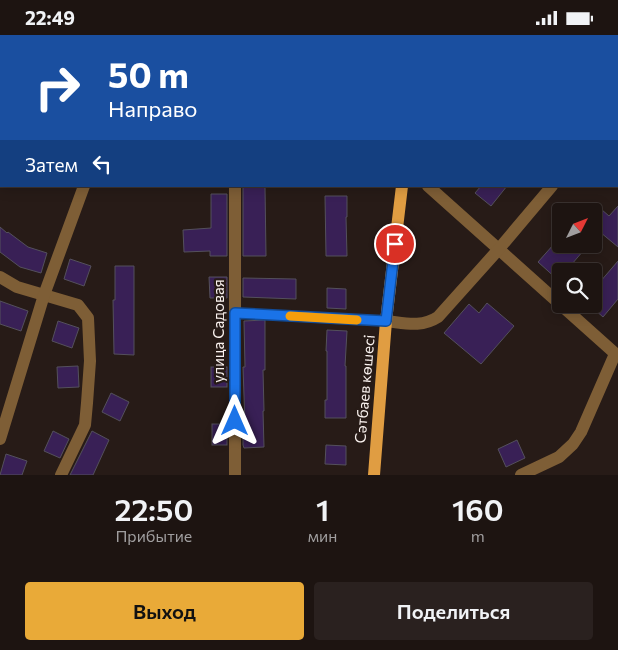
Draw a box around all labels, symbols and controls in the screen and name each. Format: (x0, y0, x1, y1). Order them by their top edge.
text: 22:49 (25, 6, 75, 29)
text: 50 m (108, 52, 189, 95)
icon: right (25, 55, 90, 120)
text: Направо (108, 95, 198, 122)
icon: left (88, 150, 116, 178)
text: Затем (25, 153, 78, 176)
north arrow (552, 203, 602, 253)
map controls (552, 203, 602, 313)
pin (374, 223, 416, 265)
icon: arrive (381, 230, 409, 258)
button: search (552, 263, 602, 313)
street label: улица Садовая (209, 279, 227, 383)
street label: Сәтбаев көшесі (350, 334, 378, 444)
position arrow (208, 394, 260, 446)
text: 22:50 (115, 490, 193, 527)
text: 1 (316, 490, 329, 527)
text: 160 (452, 490, 503, 527)
text: Прибытие (115, 526, 192, 545)
text: мин (308, 526, 337, 545)
text: m (471, 526, 485, 545)
button: Выход (25, 582, 304, 640)
button: Поделиться (314, 582, 593, 640)

